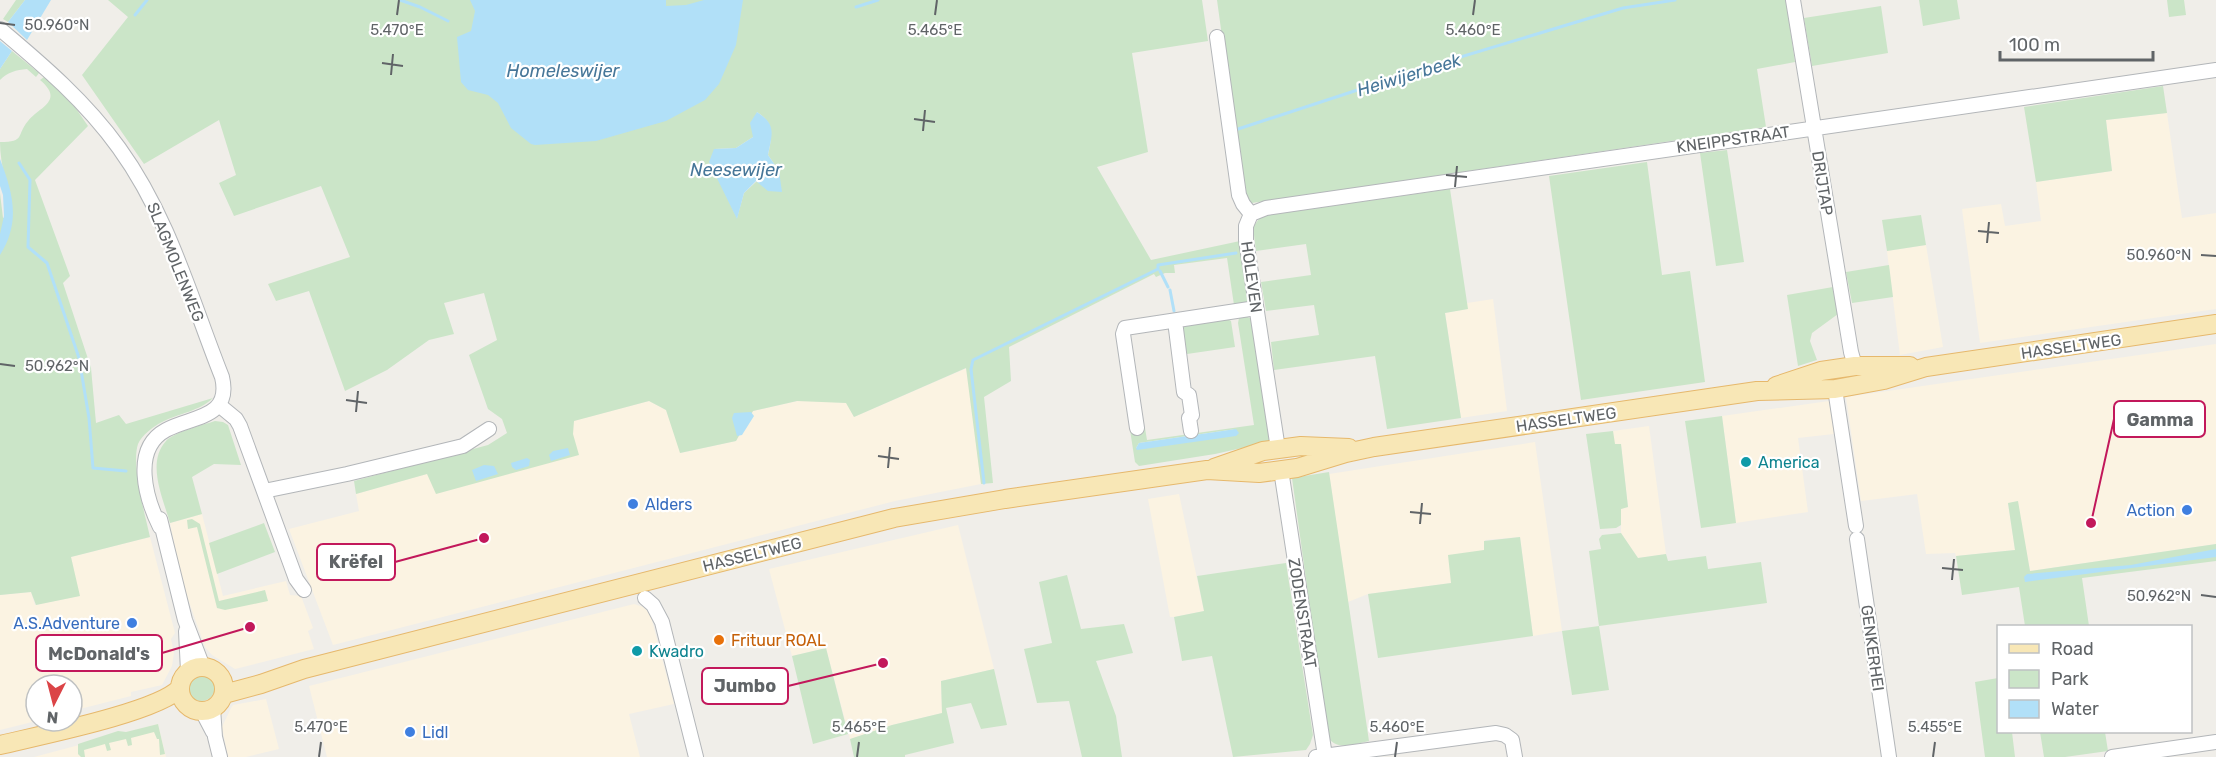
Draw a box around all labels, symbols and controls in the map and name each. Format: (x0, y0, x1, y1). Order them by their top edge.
text: 50.960°N (25, 16, 89, 34)
text: 5.470°E (370, 21, 424, 39)
text: 5.465°E (908, 21, 962, 39)
text: 5.460°E (1445, 21, 1501, 39)
scale bar (2000, 24, 2153, 62)
text: 100 m (2009, 34, 2060, 56)
water label: Heiwijerbeek (1354, 49, 1464, 101)
water label: Homeleswijer (507, 60, 621, 82)
street label: KNEIPPSTRAAT (1675, 122, 1791, 157)
street label: DRIJTAP (1808, 149, 1837, 217)
water label: Neesewijer (690, 159, 783, 181)
street label: SLAGMOLENWEG (143, 200, 208, 325)
street label: HOLEVEN (1237, 240, 1266, 314)
text: 50.960°N (2127, 246, 2191, 264)
street label: HASSELTWEG (2020, 330, 2123, 363)
text: 50.962°N (25, 357, 89, 375)
callout: Gamma (2114, 401, 2205, 437)
street label: HASSELTWEG (1515, 403, 1618, 436)
text: Gamma (2126, 409, 2194, 431)
place label: America (1758, 453, 1820, 472)
marker: America (1739, 455, 1753, 469)
place label: Alders (645, 495, 692, 514)
marker: Alders (626, 497, 640, 511)
place label: Action (2127, 501, 2175, 520)
marker: Action (2180, 503, 2194, 517)
street label: HASSELTWEG (701, 533, 804, 576)
callout: Krëfel (317, 544, 395, 580)
text: Krëfel (329, 551, 383, 573)
street label: ZODENSTRAAT (1284, 557, 1321, 670)
text: 50.962°N (2127, 587, 2191, 605)
street label: GENKERHEI (1857, 604, 1888, 692)
place label: A.S.Adventure (13, 614, 120, 633)
marker: A.S.Adventure (125, 616, 139, 630)
legend (1997, 625, 2192, 733)
place label: Frituur ROAL (731, 631, 826, 650)
marker: Frituur ROAL (712, 633, 726, 647)
callout: McDonald's (36, 635, 162, 671)
text: Road (2051, 638, 2094, 660)
place label: Kwadro (649, 642, 704, 661)
text: McDonald's (48, 643, 150, 665)
marker: Kwadro (630, 644, 644, 658)
callout: Jumbo (702, 668, 788, 704)
text: Park (2051, 668, 2089, 690)
north arrow (24, 673, 84, 733)
text: Jumbo (714, 675, 776, 697)
text: Water (2051, 698, 2099, 720)
text: N (46, 707, 59, 727)
text: 5.470°E (294, 718, 348, 736)
text: 5.465°E (832, 718, 886, 736)
text: 5.460°E (1369, 718, 1425, 736)
text: 5.455°E (1908, 718, 1962, 736)
place label: Lidl (422, 723, 448, 742)
marker: Lidl (403, 725, 417, 739)

